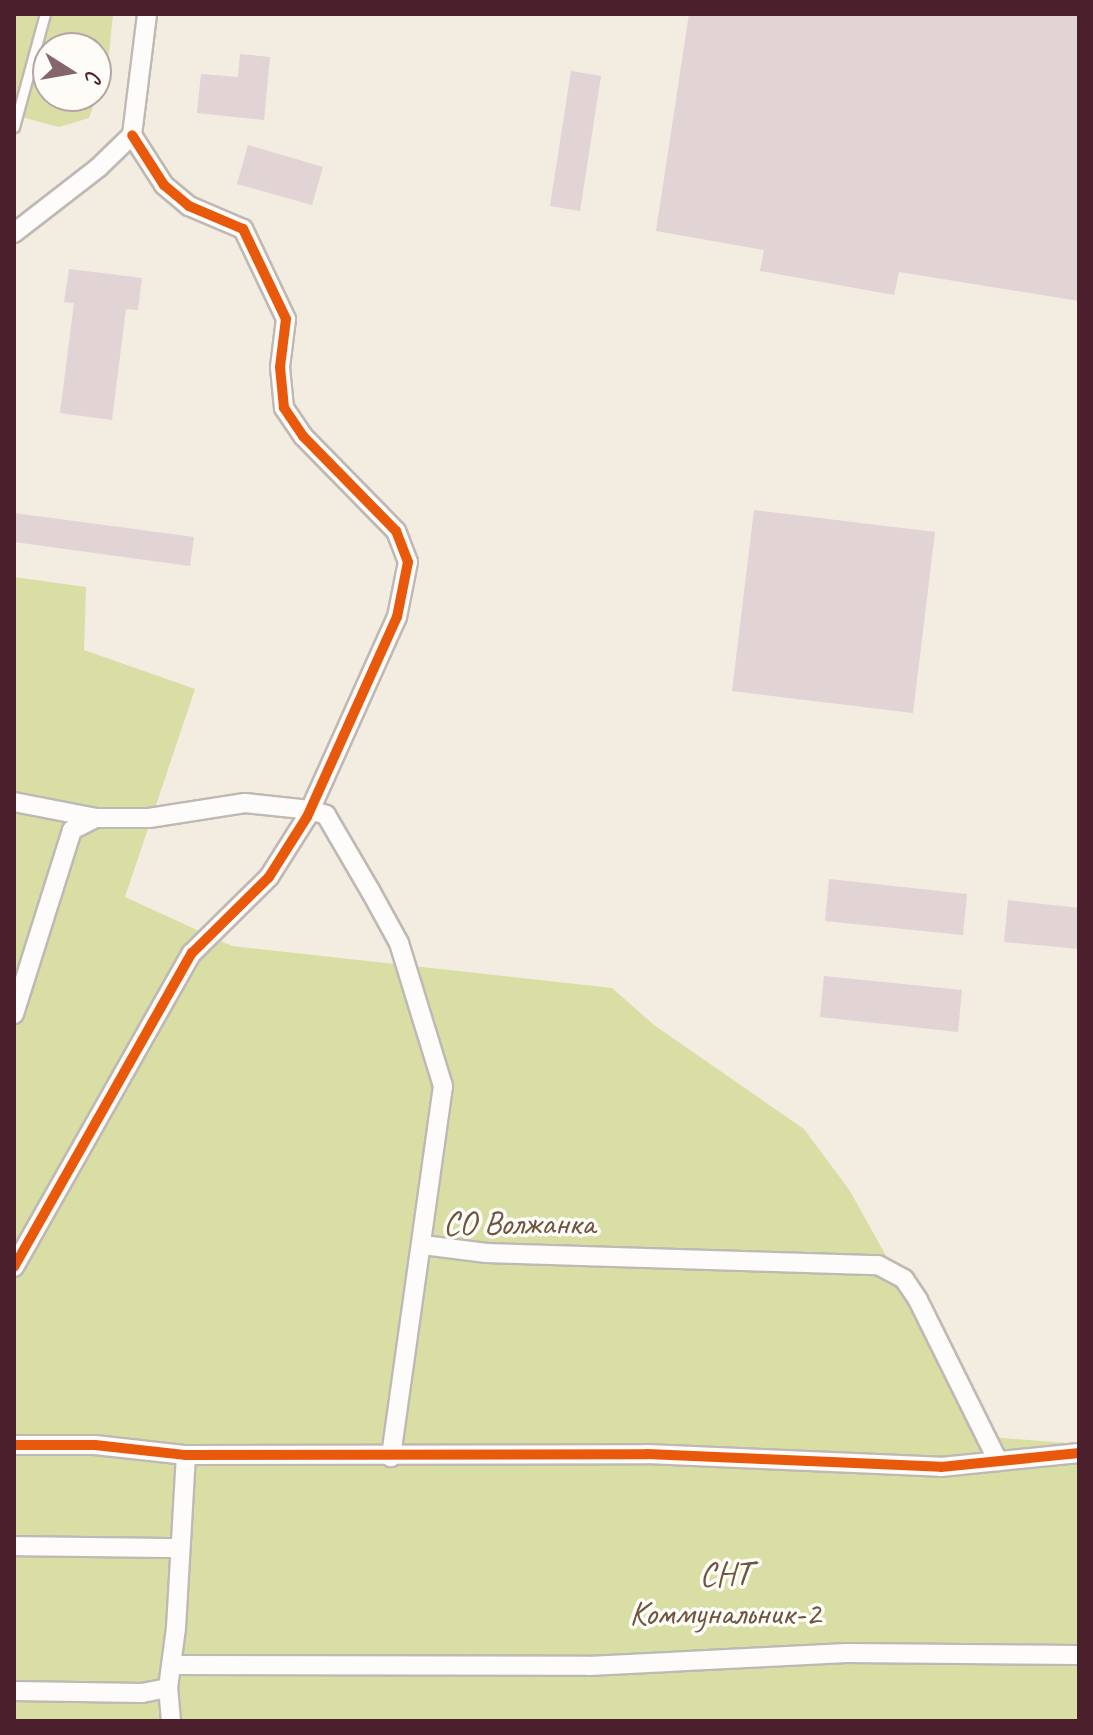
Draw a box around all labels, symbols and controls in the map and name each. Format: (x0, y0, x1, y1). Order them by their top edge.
north arrow (32, 32, 112, 112)
text: С (79, 68, 108, 84)
park label: СО Волжанка (442, 1203, 596, 1243)
park label: СНТ Коммунальник-2 (629, 1553, 821, 1632)

